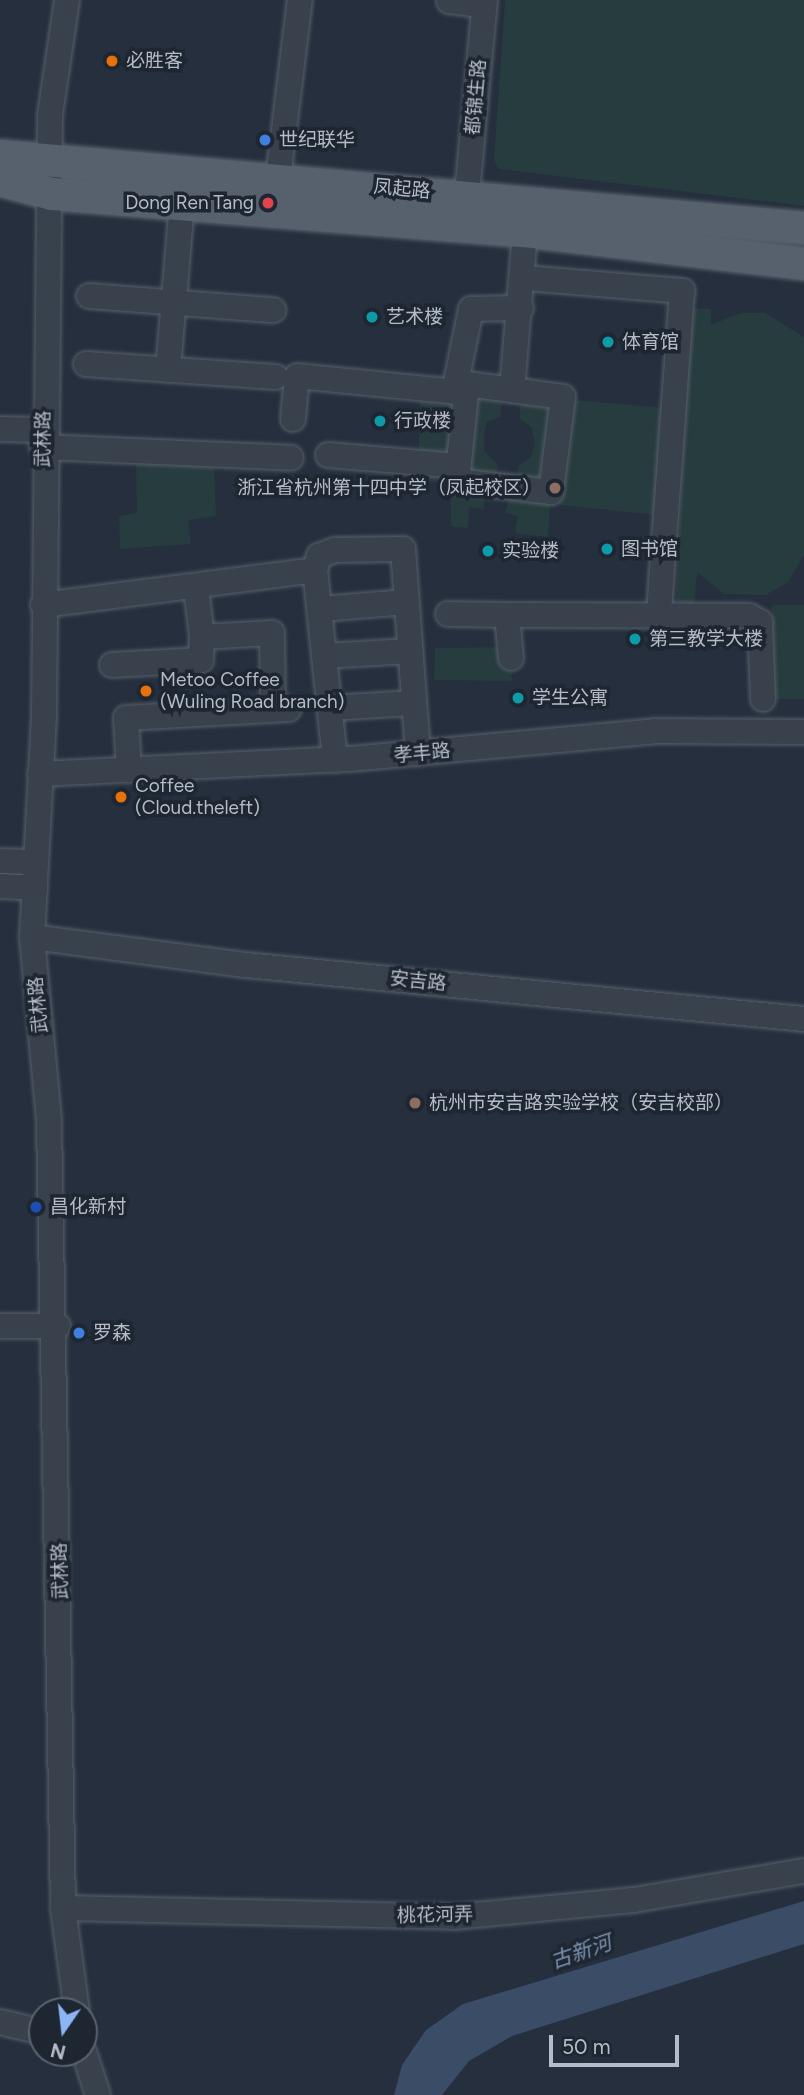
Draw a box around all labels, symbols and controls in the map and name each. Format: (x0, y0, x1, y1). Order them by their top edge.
place label: 必胜客 (126, 50, 183, 72)
marker: 必胜客 (104, 53, 120, 69)
street label: 都锦生路 (461, 58, 491, 136)
place label: 世纪联华 (279, 129, 355, 151)
marker: 世纪联华 (257, 132, 273, 148)
street label: 凤起路 (373, 175, 431, 203)
place label: Dong Ren Tang (125, 192, 254, 214)
marker: Dong Ren Tang (260, 195, 276, 211)
place label: 艺术楼 (386, 306, 443, 328)
marker: 艺术楼 (364, 309, 380, 325)
place label: 体育馆 (622, 331, 679, 353)
marker: 体育馆 (600, 334, 616, 350)
street label: 武林路 (31, 410, 55, 468)
place label: 行政楼 (394, 410, 451, 432)
marker: 行政楼 (372, 413, 388, 429)
place label: 浙江省杭州第十四中学（凤起校区） (237, 477, 541, 499)
marker: 浙江省杭州第十四中学（凤起校区） (547, 480, 563, 496)
place label: 图书馆 (621, 538, 678, 560)
place label: 实验楼 (502, 540, 559, 562)
marker: 图书馆 (599, 541, 615, 557)
marker: 实验楼 (480, 543, 496, 559)
place label: 第三教学大楼 (649, 628, 763, 650)
marker: 第三教学大楼 (627, 631, 643, 647)
place label: Metoo Coffee (Wuling Road branch) (160, 669, 344, 713)
marker: Metoo Coffee (Wuling Road branch) (138, 683, 154, 699)
place label: 学生公寓 (532, 687, 608, 709)
marker: 学生公寓 (510, 690, 526, 706)
street label: 孝丰路 (393, 739, 451, 767)
place label: Coffee (Cloud.theleft) (135, 775, 260, 819)
marker: Coffee (Cloud.theleft) (113, 789, 129, 805)
street label: 安吉路 (388, 967, 448, 995)
street label: 武林路 (24, 976, 52, 1034)
place label: 杭州市安吉路实验学校（安吉校部） (429, 1092, 733, 1114)
marker: 杭州市安吉路实验学校（安吉校部） (407, 1095, 423, 1111)
place label: 昌化新村 (50, 1196, 126, 1218)
marker: 昌化新村 (28, 1199, 44, 1215)
place label: 罗森 (93, 1322, 131, 1344)
marker: 罗森 (71, 1325, 87, 1341)
street label: 武林路 (48, 1542, 72, 1600)
street label: 桃花河弄 (397, 1903, 473, 1927)
water label: 古新河 (547, 1930, 615, 1974)
north arrow (28, 1997, 98, 2067)
scale bar (552, 2022, 682, 2066)
text: 50 m (562, 2034, 611, 2059)
text: N (48, 2038, 68, 2064)

